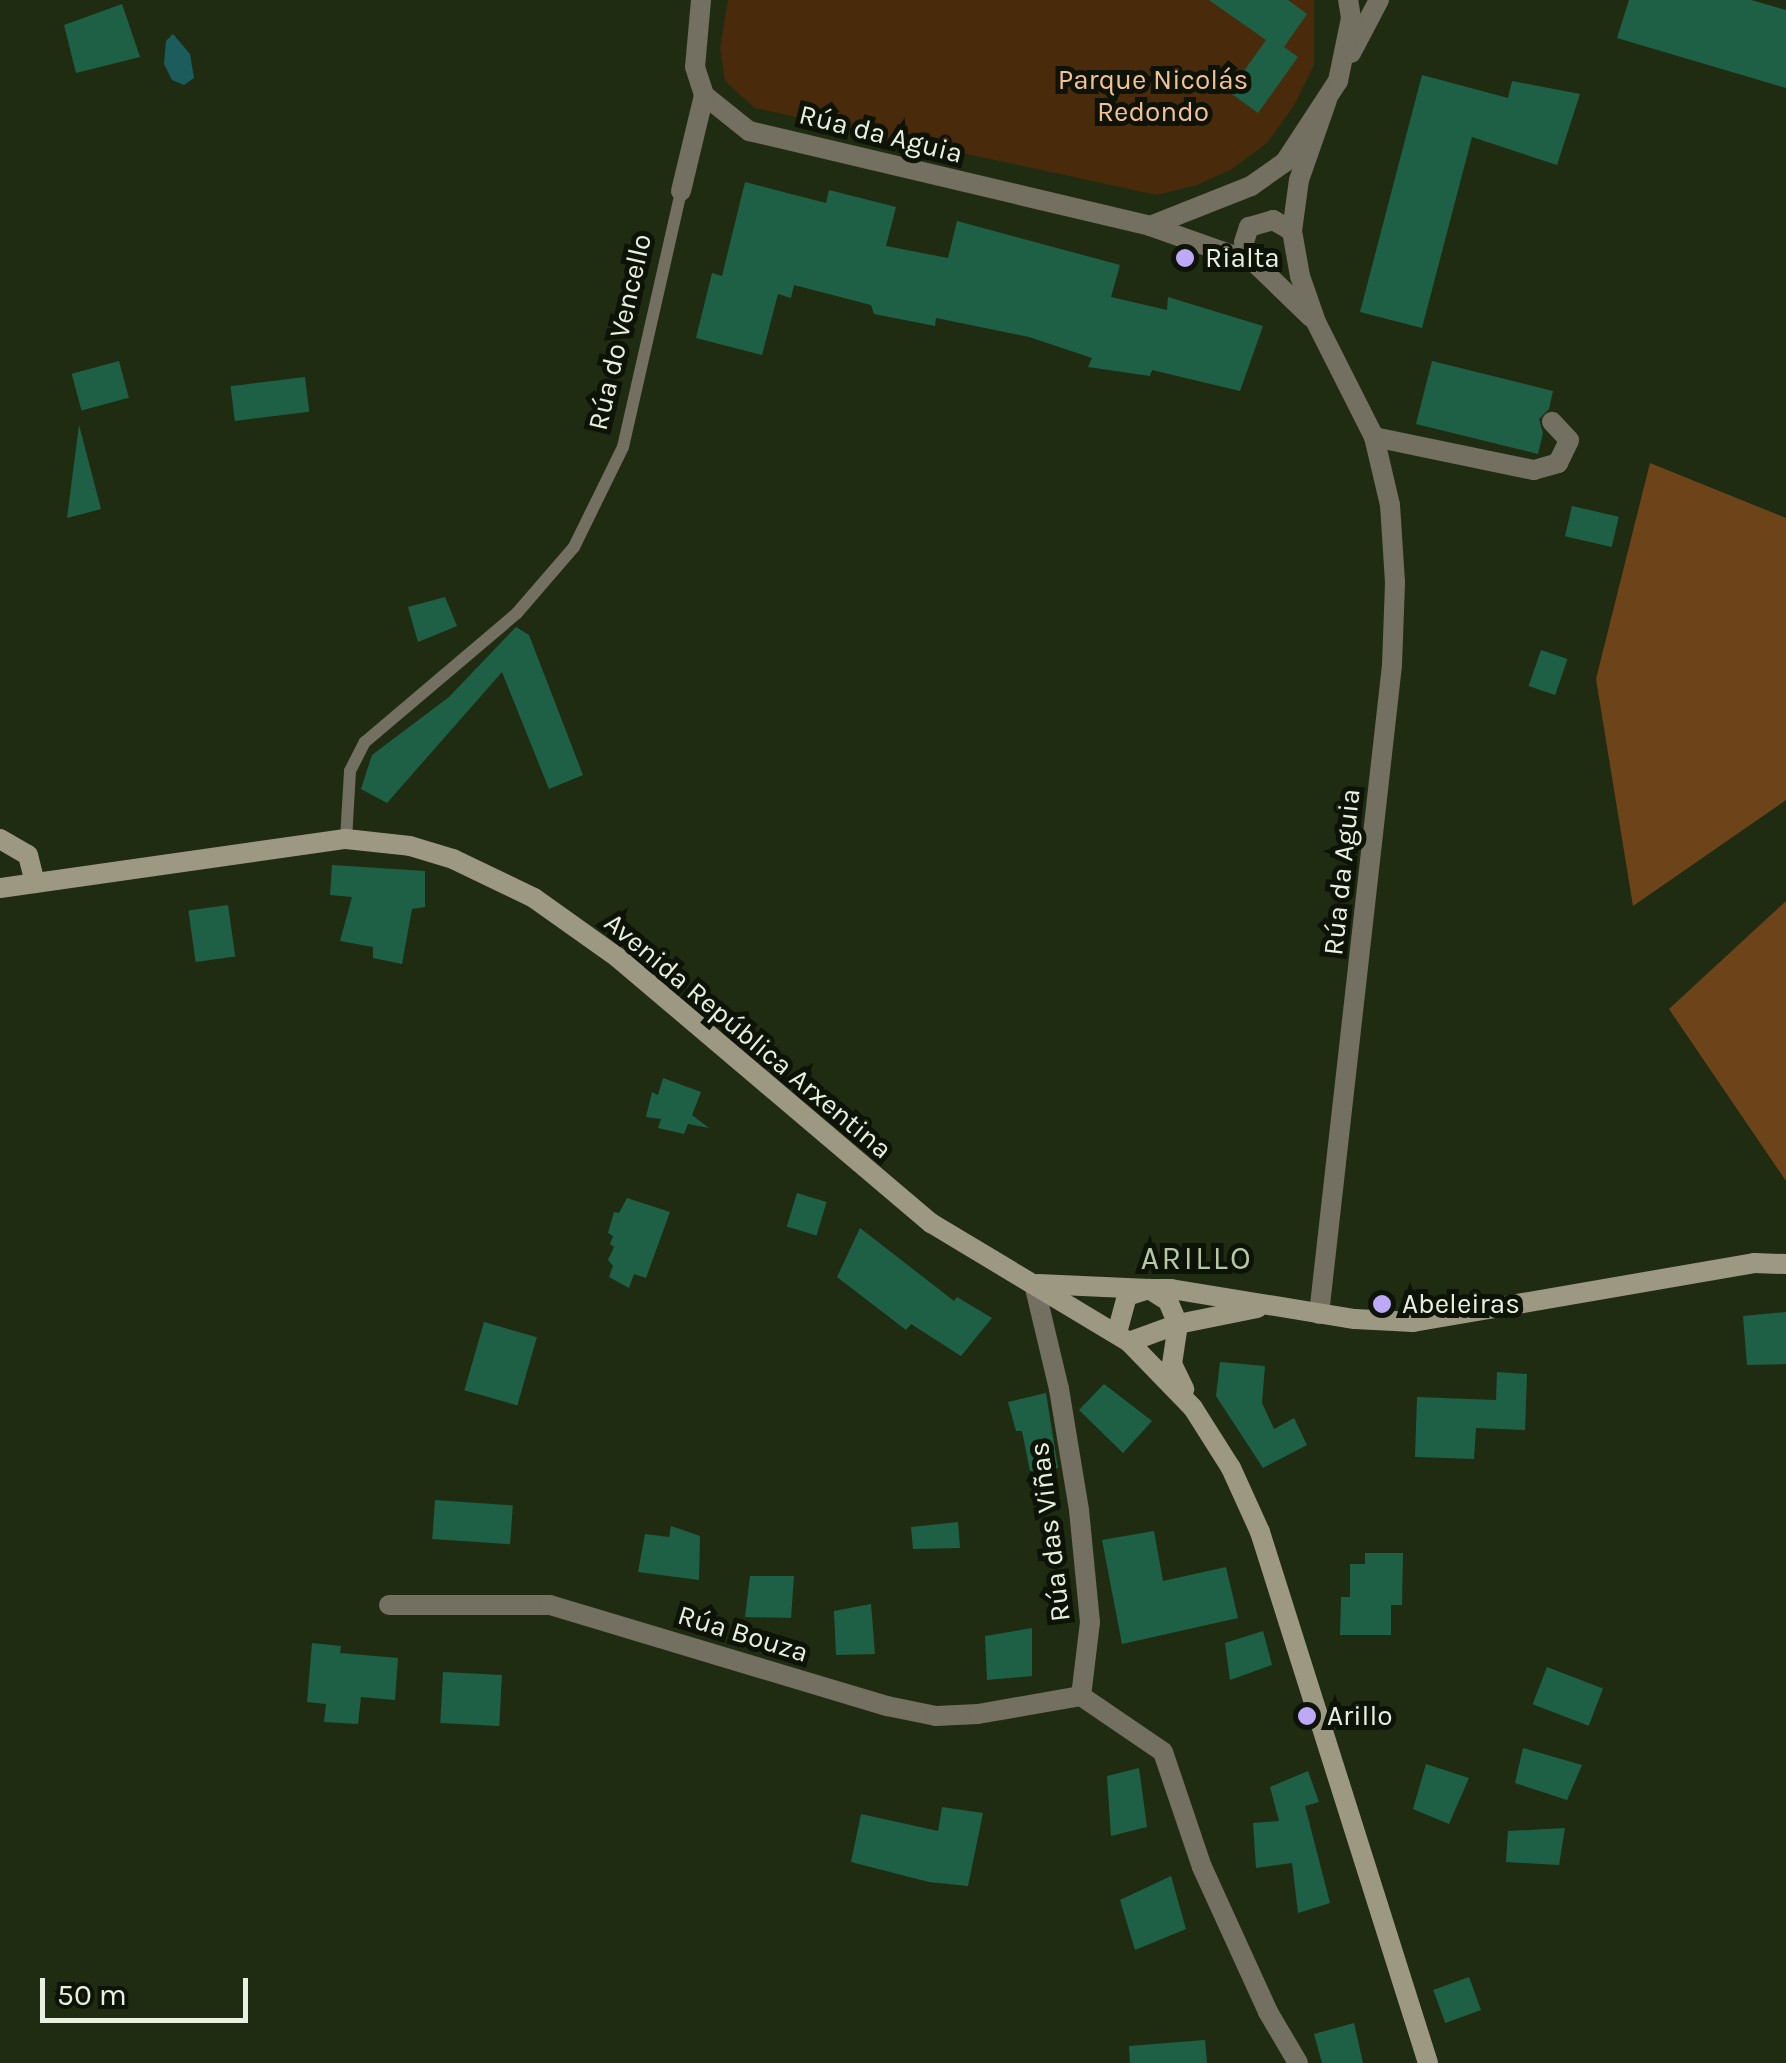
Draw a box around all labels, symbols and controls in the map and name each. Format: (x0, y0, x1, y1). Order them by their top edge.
park label: Parque Nicolás Redondo (1058, 63, 1248, 129)
street label: Rúa da Aguia (796, 97, 966, 171)
street label: Rúa do Vencello (581, 230, 659, 434)
place label: Rialta (1205, 241, 1280, 275)
marker: Rialta (1174, 247, 1196, 269)
street label: Rúa da Aguia (1317, 787, 1367, 957)
street label: Avenida República Arxentina (597, 906, 899, 1166)
district label: ARILLO (1141, 1240, 1253, 1278)
place label: Abeleiras (1402, 1287, 1520, 1321)
marker: Abeleiras (1371, 1293, 1393, 1315)
street label: Rúa das Viñas (1022, 1440, 1078, 1624)
street label: Rúa Bouza (674, 1598, 812, 1670)
place label: Arillo (1327, 1699, 1393, 1733)
marker: Arillo (1296, 1705, 1318, 1727)
scale bar (45, 1958, 252, 2020)
text: 50 m (57, 1977, 127, 2013)

